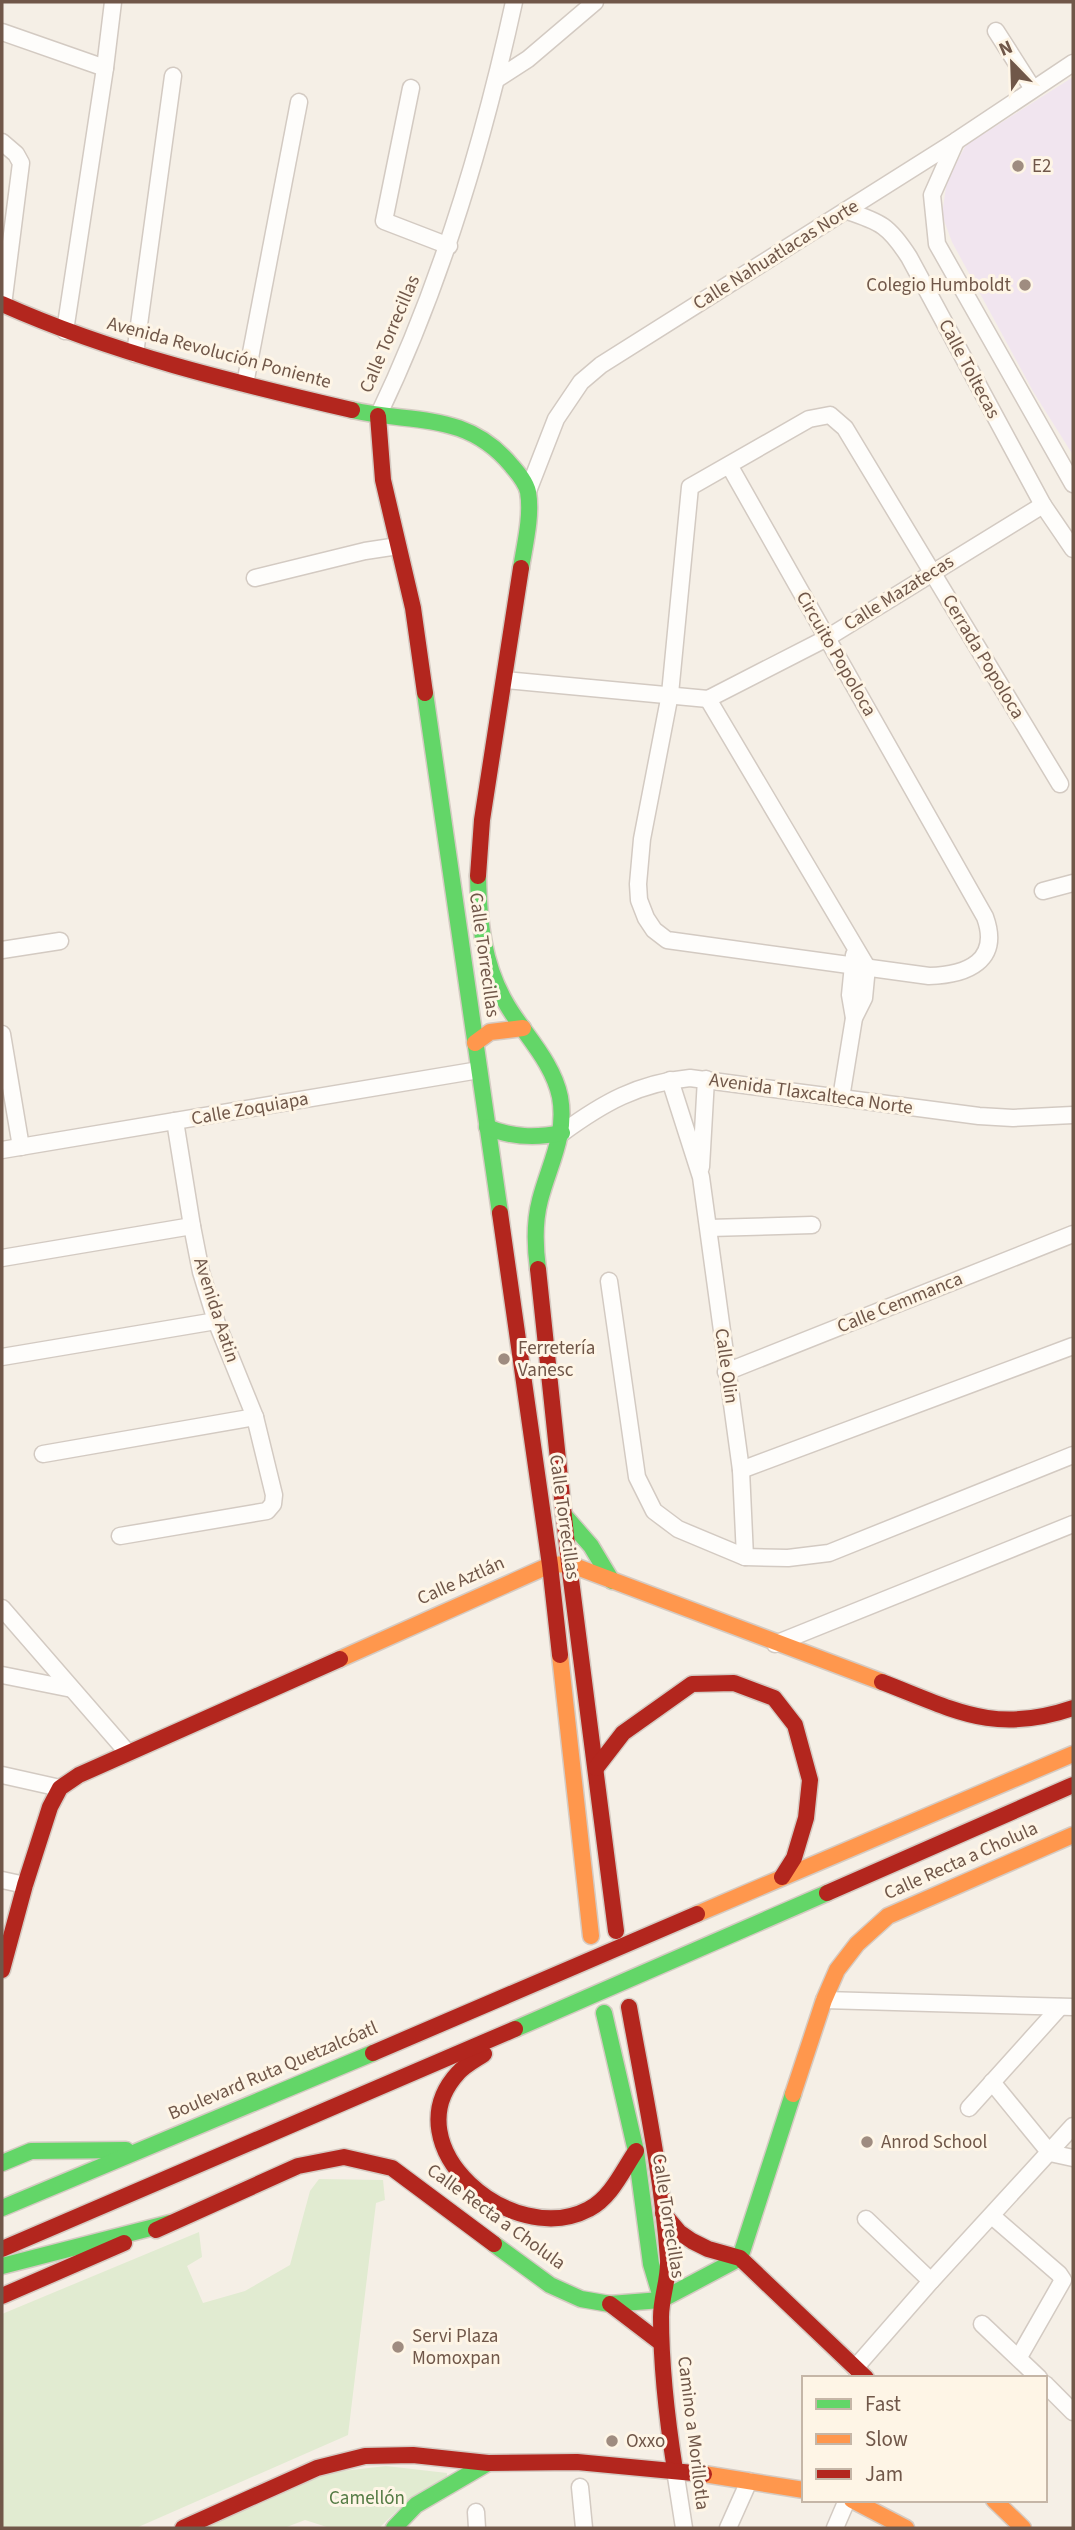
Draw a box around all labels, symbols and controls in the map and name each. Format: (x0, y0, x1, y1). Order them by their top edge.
north arrow (977, 28, 1047, 98)
text: N (995, 34, 1017, 64)
place label: E2 (1032, 153, 1051, 180)
marker: E2 (1010, 158, 1026, 174)
street label: Calle Nahuatlacas Norte (688, 193, 864, 317)
street label: Calle Torrecillas (353, 271, 427, 397)
place label: Colegio Humboldt (866, 272, 1012, 299)
marker: Colegio Humboldt (1017, 277, 1033, 293)
street label: Avenida Revolución Poniente (104, 310, 334, 396)
street label: Calle Toltecas (931, 315, 1007, 423)
street label: Calle Mazatecas (839, 548, 959, 638)
street label: Circuito Popoloca (789, 586, 883, 722)
street label: Cerrada Popoloca (935, 590, 1031, 724)
street label: Calle Torrecillas (462, 891, 506, 1019)
street label: Avenida Tlaxcalteca Norte (707, 1066, 915, 1122)
street label: Calle Zoquiapa (189, 1085, 311, 1133)
street label: Avenida Aatin (186, 1254, 246, 1366)
street label: Calle Cemmanca (833, 1266, 967, 1340)
street label: Calle Olin (707, 1327, 745, 1405)
place label: Ferretería Vanesc (518, 1335, 595, 1384)
marker: Ferretería Vanesc (496, 1351, 512, 1367)
street label: Calle Torrecillas (542, 1453, 586, 1581)
street label: Calle Aztlán (413, 1550, 509, 1612)
street label: Calle Recta a Cholula (880, 1815, 1042, 1907)
street label: Boulevard Ruta Quetzalcóatl (164, 2015, 382, 2127)
place label: Anrod School (881, 2129, 987, 2156)
marker: Anrod School (859, 2134, 875, 2150)
street label: Calle Torrecillas (645, 2152, 691, 2280)
street label: Calle Recta a Cholula (421, 2157, 571, 2277)
place label: Servi Plaza Momoxpan (412, 2323, 501, 2372)
marker: Servi Plaza Momoxpan (390, 2339, 406, 2355)
street label: Camino a Morillotla (670, 2355, 716, 2511)
legend (802, 2376, 1047, 2502)
text: Fast (865, 2389, 901, 2419)
text: Slow (865, 2424, 908, 2454)
place label: Oxxo (626, 2428, 665, 2455)
marker: Oxxo (604, 2433, 620, 2449)
text: Jam (865, 2459, 903, 2489)
park label: Camellón (329, 2485, 405, 2512)

